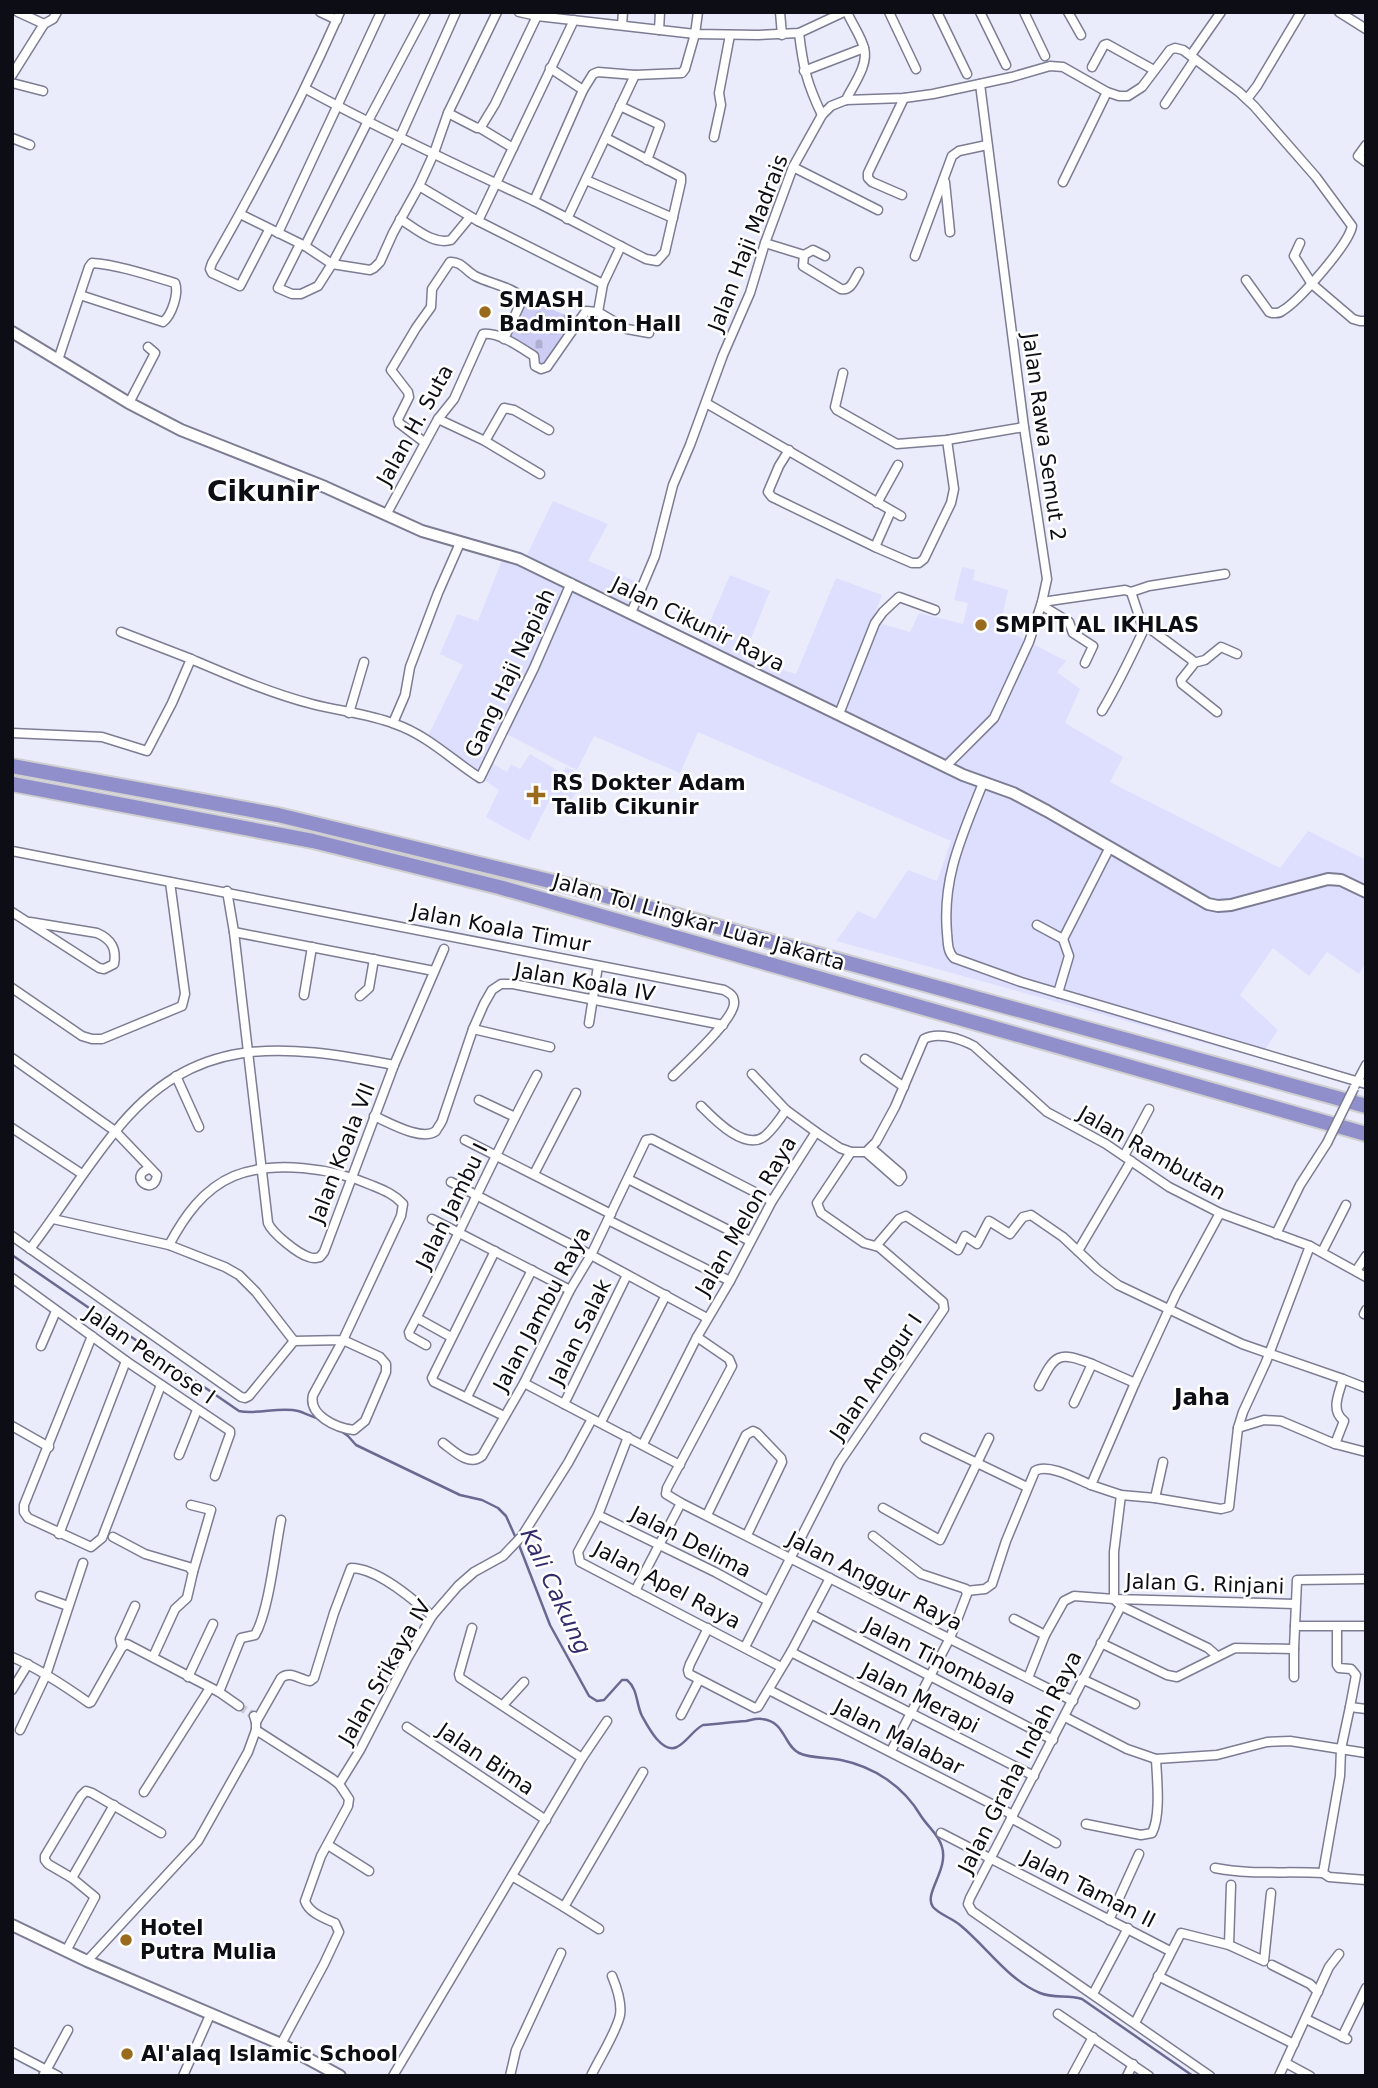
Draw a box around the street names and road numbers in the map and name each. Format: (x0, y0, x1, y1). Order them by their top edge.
street label: Jalan Haji Madrais (703, 151, 793, 337)
street label: Jalan Rawa Semut 2 (1017, 329, 1070, 543)
street label: Jalan H. Suta (371, 360, 458, 491)
street label: Jalan Cikunir Raya (606, 571, 789, 676)
street label: Gang Haji Napiah (460, 585, 560, 761)
street label: Jalan Tol Lingkar Luar Jakarta (548, 868, 848, 975)
street label: Jalan Koala Timur (407, 898, 593, 957)
street label: Jalan Koala IV (511, 957, 658, 1006)
street label: Jalan Koala VII (304, 1079, 380, 1228)
street label: Jalan Rambutan (1072, 1100, 1230, 1205)
street label: Jalan Melon Raya (690, 1132, 801, 1302)
street label: Jalan Jambu I (410, 1139, 493, 1275)
street label: Jalan Jambu Raya (488, 1223, 596, 1397)
street label: Jalan Salak (543, 1274, 616, 1391)
street label: Jalan Penrose I (79, 1300, 220, 1409)
street label: Jalan Anggur I (824, 1309, 927, 1446)
street label: Jalan Delima (625, 1500, 755, 1583)
street label: Jalan Anggur Raya (782, 1526, 966, 1636)
street label: Jalan Apel Raya (588, 1535, 745, 1634)
street label: Jalan G. Rinjani (1123, 1569, 1285, 1599)
street label: Jalan Srikaya IV (333, 1595, 436, 1750)
street label: Jalan Tinombala (858, 1611, 1020, 1710)
street label: Jalan Graha Indah Raya (952, 1647, 1087, 1879)
street label: Jalan Merapi (855, 1657, 983, 1738)
street label: Jalan Malabar (828, 1693, 968, 1780)
street label: Jalan Bima (431, 1717, 539, 1800)
street label: Jalan Taman II (1017, 1844, 1159, 1933)

